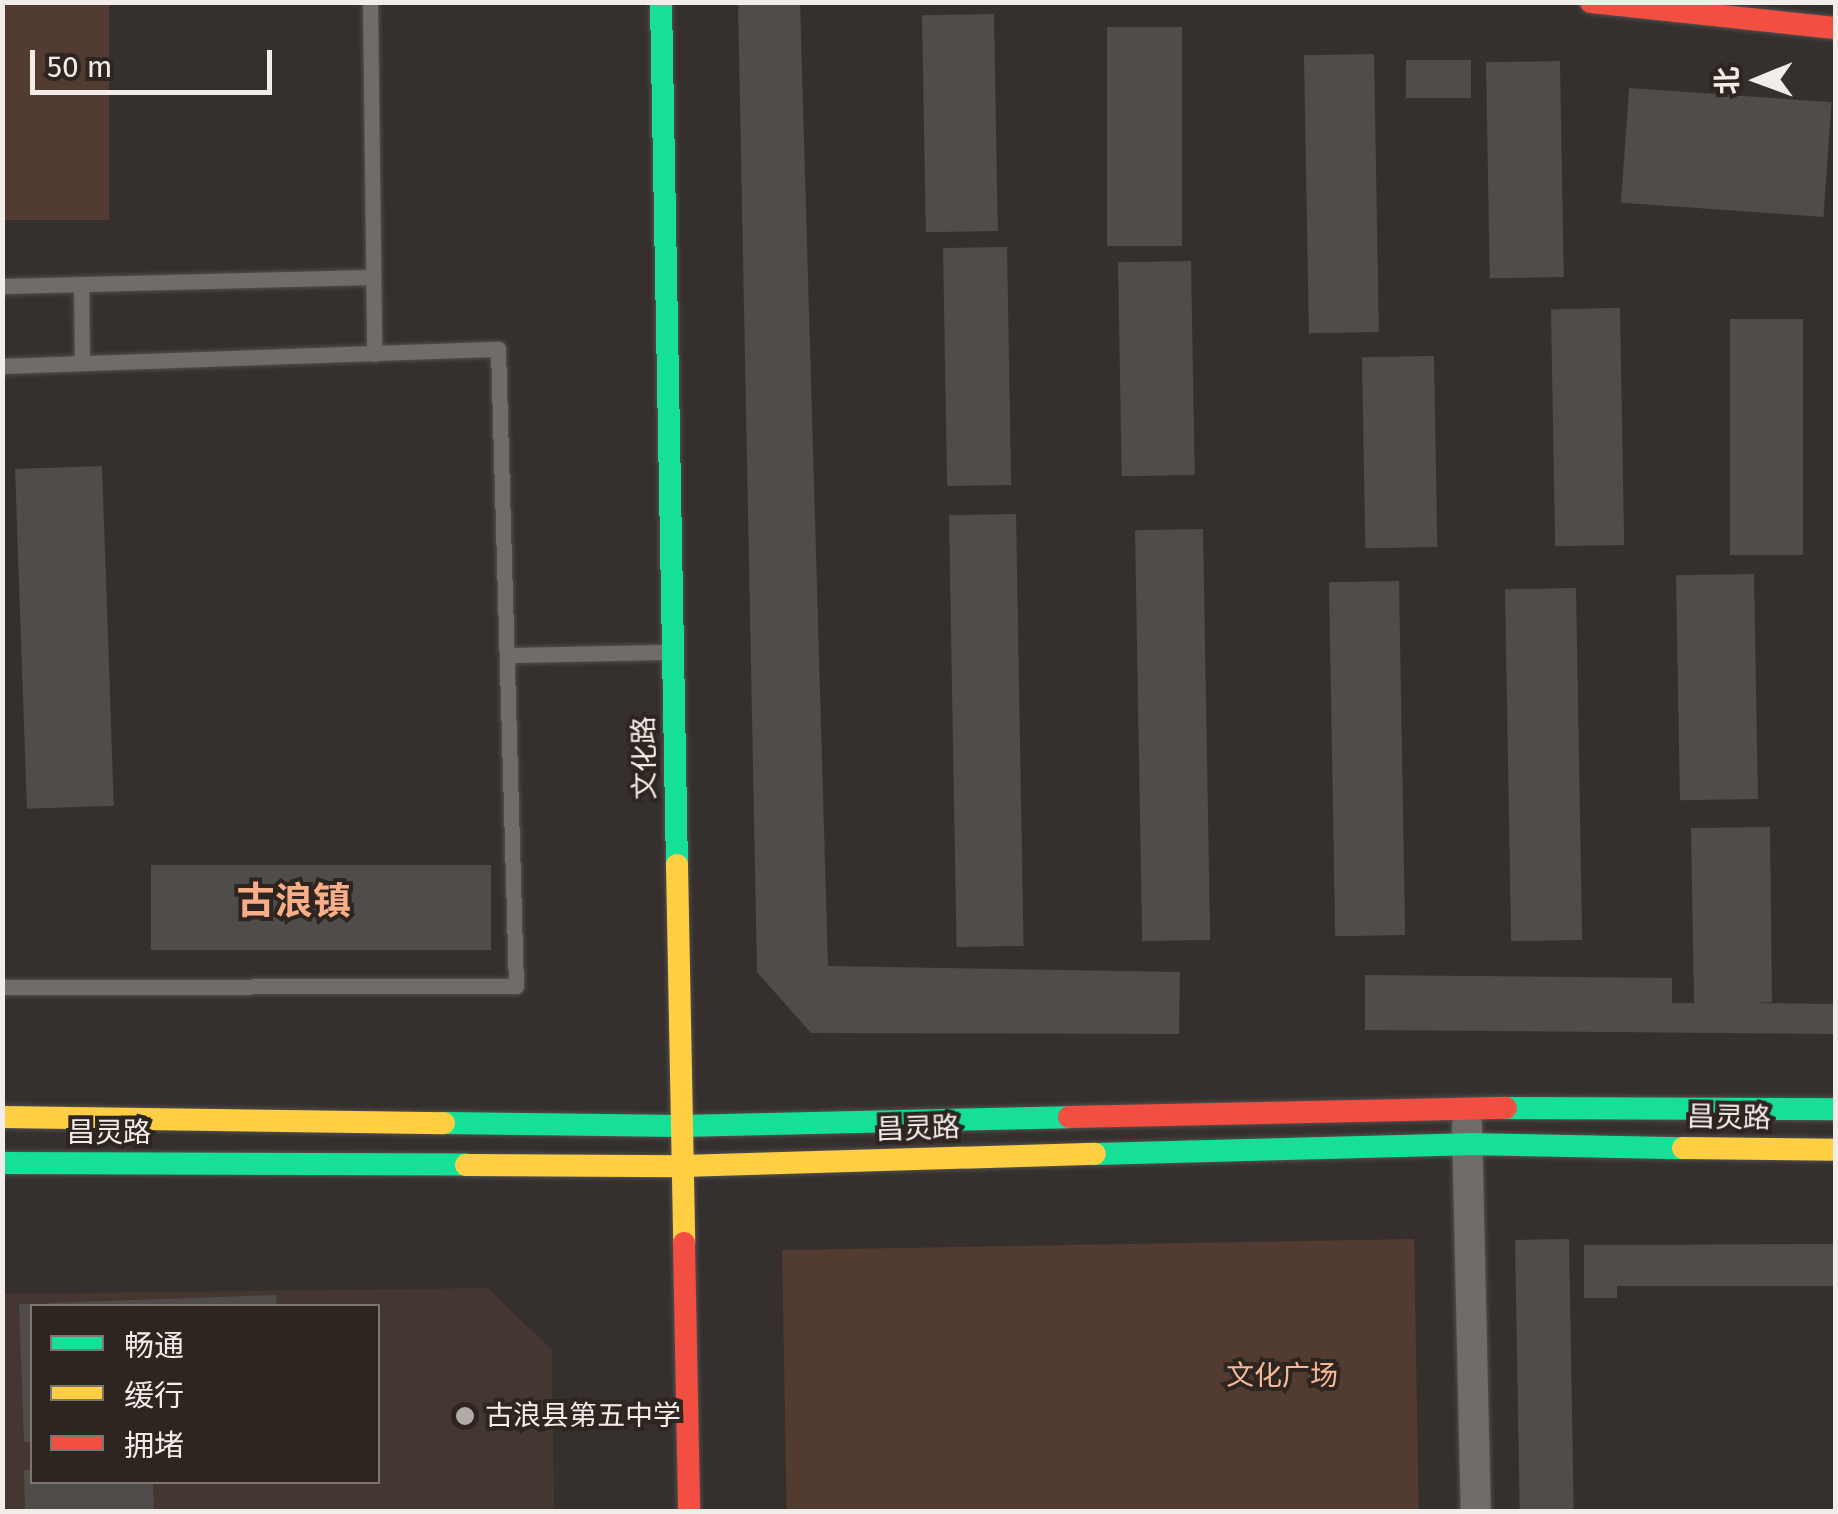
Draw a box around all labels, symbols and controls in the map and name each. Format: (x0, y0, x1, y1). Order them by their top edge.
scale bar (35, 30, 278, 92)
north arrow (1708, 30, 1808, 130)
text: 50 m (47, 49, 112, 85)
text: 北 (1711, 66, 1744, 95)
street label: 文化路 (627, 716, 663, 800)
district label: 古浪镇 (237, 879, 351, 925)
street label: 昌灵路 (1687, 1100, 1771, 1136)
street label: 昌灵路 (875, 1111, 961, 1147)
street label: 昌灵路 (67, 1116, 151, 1150)
legend (30, 1304, 380, 1484)
text: 畅通 (124, 1328, 184, 1364)
park label: 文化广场 (1226, 1359, 1338, 1393)
text: 缓行 (124, 1378, 184, 1414)
place label: 古浪县第五中学 (485, 1399, 681, 1433)
marker: 古浪县第五中学 (454, 1405, 476, 1427)
text: 拥堵 (124, 1428, 184, 1464)

